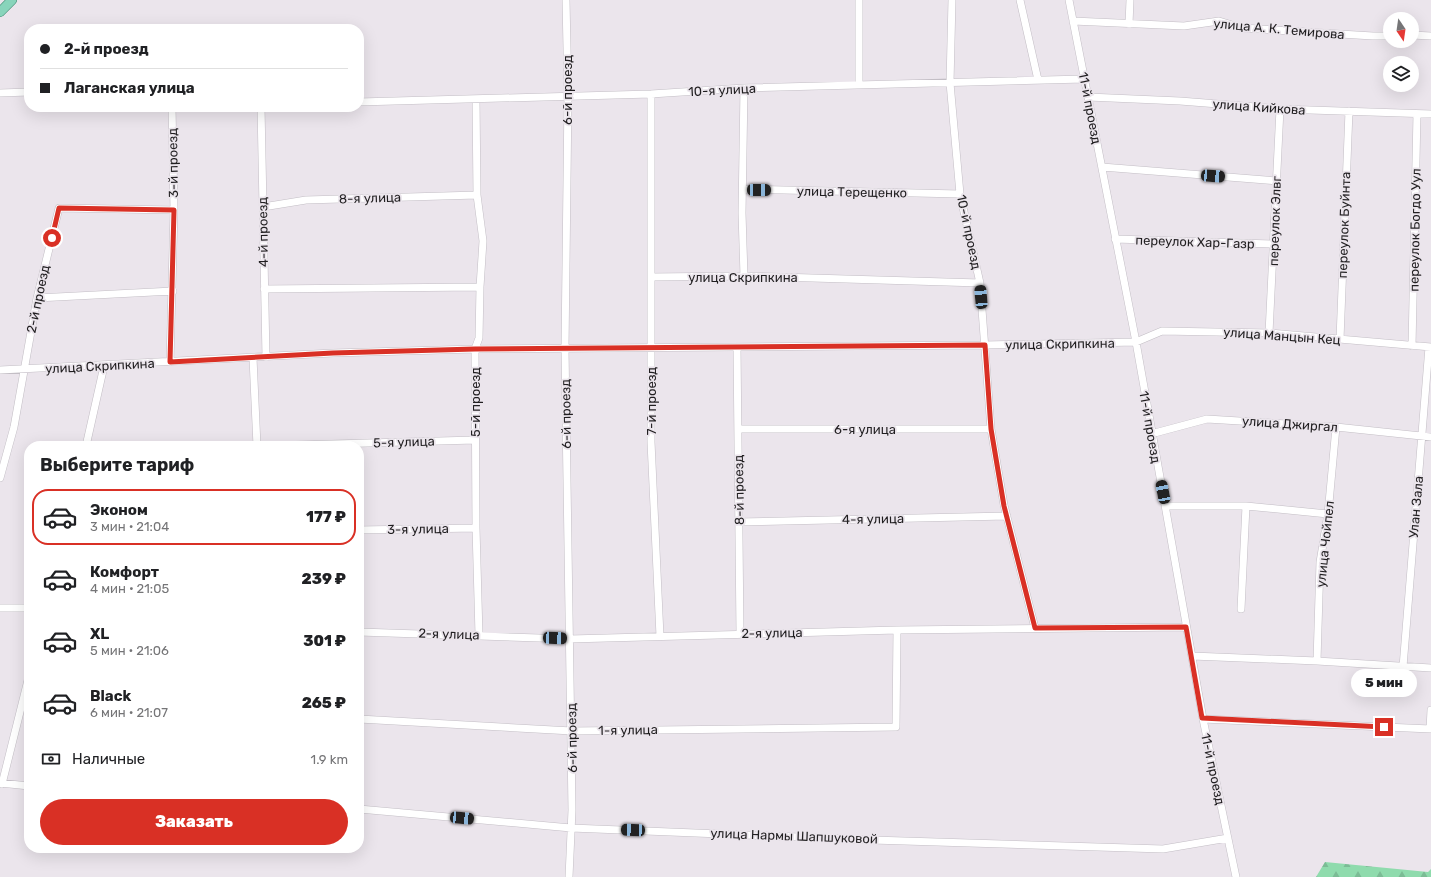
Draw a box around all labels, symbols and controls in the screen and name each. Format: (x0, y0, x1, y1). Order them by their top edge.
north arrow (1383, 12, 1419, 48)
map controls (1383, 12, 1419, 92)
street label: улица А. К. Темирова (1213, 16, 1345, 42)
text: 2-й проезд (64, 40, 149, 58)
street label: 6-й проезд (560, 55, 575, 125)
button: layers (1383, 56, 1419, 92)
street label: 11-й проезд (1076, 71, 1104, 146)
text: Лаганская улица (64, 79, 195, 97)
street label: 10-я улица (688, 81, 756, 99)
street label: улица Кийкова (1212, 96, 1306, 118)
street label: 3-й проезд (165, 128, 181, 198)
street label: переулок Богдо Уул (1406, 168, 1424, 292)
car (1201, 169, 1225, 183)
street label: переулок Буйнта (1335, 171, 1353, 279)
street label: переулок Элвг (1266, 175, 1284, 266)
car (747, 184, 771, 196)
street label: улица Терещенко (797, 184, 907, 200)
street label: 8-я улица (339, 189, 401, 207)
street label: 10-й проезд (954, 193, 984, 271)
street label: 4-й проезд (255, 197, 271, 267)
route start (43, 229, 61, 247)
street label: переулок Хар-Газр (1135, 232, 1255, 252)
street label: 2-й проезд (23, 263, 53, 334)
street label: улица Скрипкина (688, 270, 798, 285)
car (974, 285, 988, 309)
street label: улица Манцын Кец (1223, 324, 1341, 348)
street label: улица Скрипкина (1005, 336, 1115, 352)
street label: улица Скрипкина (45, 356, 155, 376)
street label: 5-й проезд (468, 367, 483, 437)
street label: 7-й проезд (644, 367, 659, 435)
street label: 6-й проезд (558, 379, 574, 449)
street label: 11-й проезд (1136, 390, 1164, 465)
street label: улица Джиргал (1242, 413, 1338, 435)
street label: 6-я улица (834, 422, 896, 437)
street label: 5-я улица (373, 433, 435, 451)
text: Выберите тариф (40, 454, 194, 476)
street label: 8-й проезд (731, 455, 747, 525)
street label: Улан Зала (1406, 475, 1426, 539)
car (1155, 479, 1171, 505)
icon: car (42, 499, 78, 535)
street label: улица Чойпел (1313, 500, 1337, 588)
text: Эконом (90, 501, 148, 519)
text: 177 ₽ (306, 508, 346, 526)
street label: 4-я улица (842, 511, 904, 527)
text: 3 мин · 21:04 (90, 519, 169, 534)
street label: 3-я улица (387, 521, 449, 537)
icon: car (42, 561, 78, 597)
text: Комфорт (90, 563, 159, 581)
text: 239 ₽ (302, 570, 346, 588)
text: 4 мин · 21:05 (90, 581, 169, 596)
icon: car (42, 623, 78, 659)
text: XL (90, 625, 109, 643)
street label: 2-я улица (418, 625, 480, 643)
street label: 2-я улица (741, 625, 803, 641)
text: 301 ₽ (303, 632, 346, 650)
car (543, 632, 567, 644)
text: 5 мин · 21:06 (90, 643, 169, 658)
callout: 5 мин (1351, 669, 1417, 697)
text: 5 мин (1365, 675, 1403, 690)
icon: car (42, 685, 78, 721)
text: Black (90, 687, 131, 705)
text: 265 ₽ (302, 694, 346, 712)
street label: 6-й проезд (564, 703, 580, 773)
text: 6 мин · 21:07 (90, 705, 168, 720)
route end (1375, 718, 1393, 736)
street label: 1-я улица (598, 722, 658, 738)
street label: 11-й проезд (1198, 732, 1228, 807)
icon: cash (40, 748, 62, 770)
text: Наличные (72, 750, 145, 768)
text: 1.9 km (311, 752, 348, 767)
button: Заказать (40, 799, 348, 845)
car (450, 811, 474, 825)
car (621, 824, 645, 836)
street label: улица Нармы Шапшуковой (710, 826, 878, 846)

